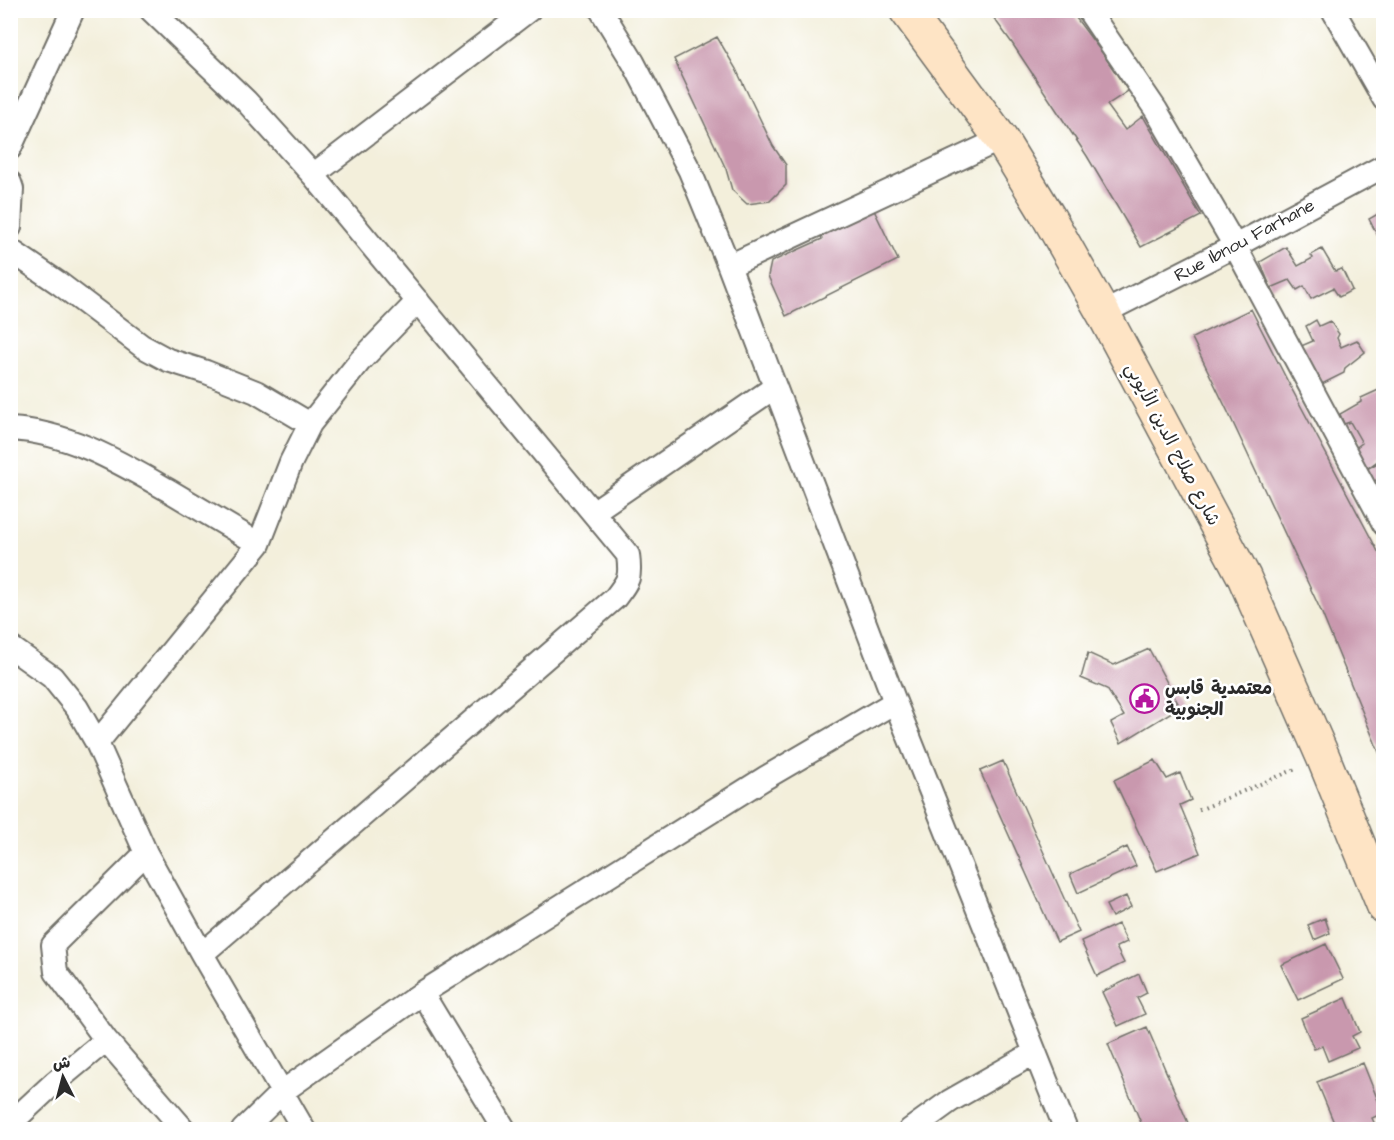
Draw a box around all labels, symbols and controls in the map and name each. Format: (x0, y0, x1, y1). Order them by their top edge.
street label: Rue Ibnou Farhane (1170, 193, 1319, 288)
street label: شارع صلاح الدين الأيوبي (1116, 358, 1226, 532)
place label: معتمدية قابس الجنوبية (1165, 676, 1272, 722)
public building icon: معتمدية قابس الجنوبية (1128, 682, 1160, 714)
north arrow (33, 1047, 93, 1107)
text: ش (52, 1051, 71, 1075)

